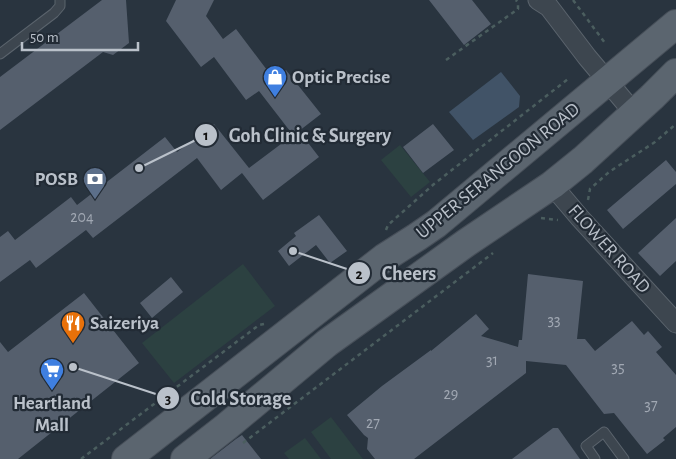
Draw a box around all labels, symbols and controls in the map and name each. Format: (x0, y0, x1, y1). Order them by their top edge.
scale bar (22, 20, 139, 52)
text: 50 m (30, 30, 59, 45)
shop icon: Optic Precise (262, 64, 288, 98)
place label: Optic Precise (292, 68, 390, 87)
street label: UPPER SERANGOON ROAD (413, 99, 583, 243)
callout: Goh Clinic & Surgery (194, 118, 401, 153)
text: Goh Clinic & Surgery (229, 126, 391, 146)
text: 1 (203, 128, 209, 143)
bank icon: POSB (82, 166, 108, 200)
place label: POSB (35, 170, 78, 189)
street label: FLOWER ROAD (564, 201, 654, 297)
house number: 204 (70, 209, 94, 225)
callout: Cheers (346, 256, 446, 291)
text: Cheers (382, 264, 437, 284)
text: 2 (355, 267, 363, 282)
restaurant icon: Saizeriya (60, 310, 86, 344)
house number: 33 (547, 312, 561, 328)
place label: Saizeriya (90, 314, 159, 333)
house number: 31 (486, 352, 498, 368)
supermarket icon: Heartland Mall (39, 357, 65, 391)
house number: 35 (611, 359, 625, 375)
callout: Cold Storage (156, 381, 302, 416)
house number: 29 (444, 386, 458, 402)
text: Cold Storage (191, 389, 291, 409)
text: 3 (165, 392, 171, 407)
place label: Heartland Mall (13, 394, 91, 435)
house number: 37 (644, 397, 658, 413)
house number: 27 (366, 415, 380, 431)

